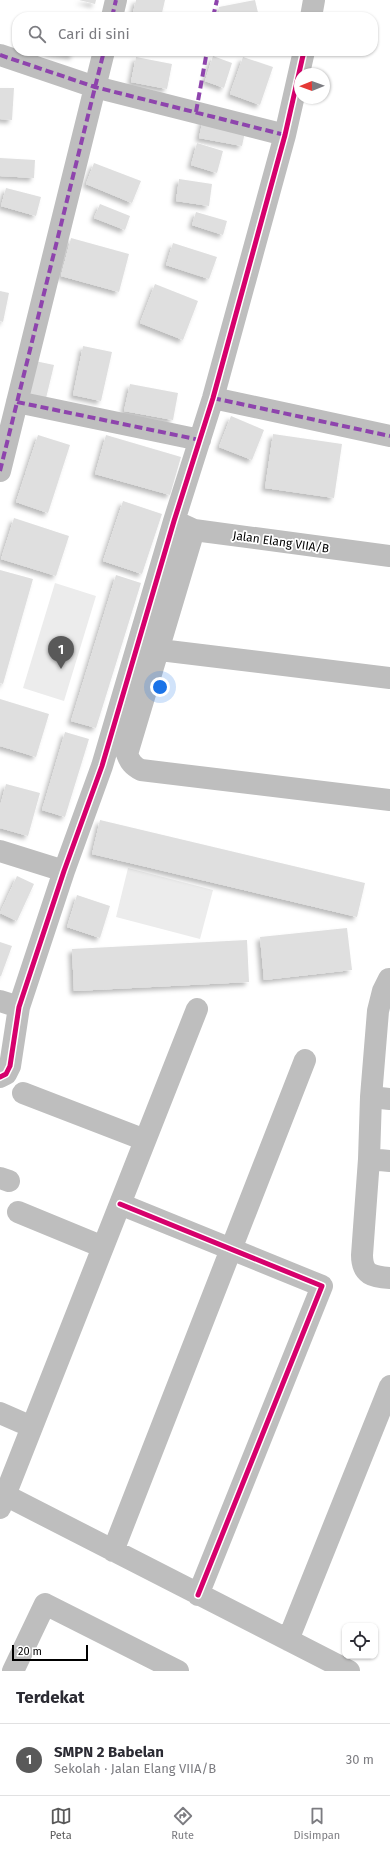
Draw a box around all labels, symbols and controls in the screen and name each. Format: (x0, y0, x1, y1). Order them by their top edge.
search box (12, 12, 378, 56)
icon: search (26, 23, 48, 45)
text: Cari di sini (58, 25, 130, 43)
north arrow (294, 68, 330, 104)
street label: Jalan Elang VIIA/B (232, 528, 330, 556)
pin: 1 (48, 636, 74, 669)
your location (150, 677, 170, 697)
map controls (342, 1623, 378, 1659)
button: locate (342, 1623, 378, 1659)
scale bar (12, 1643, 88, 1662)
text: 20 m (18, 1645, 42, 1658)
text: Terdekat (16, 1687, 85, 1708)
text: SMPN 2 Babelan (54, 1743, 164, 1761)
text: 1 (26, 1752, 32, 1767)
text: 30 m (346, 1752, 374, 1767)
text: Sekolah · Jalan Elang VIIA/B (54, 1761, 216, 1776)
tab: Peta (50, 1805, 72, 1842)
tab: Rute (171, 1805, 194, 1842)
tab: Disimpan (294, 1805, 340, 1842)

